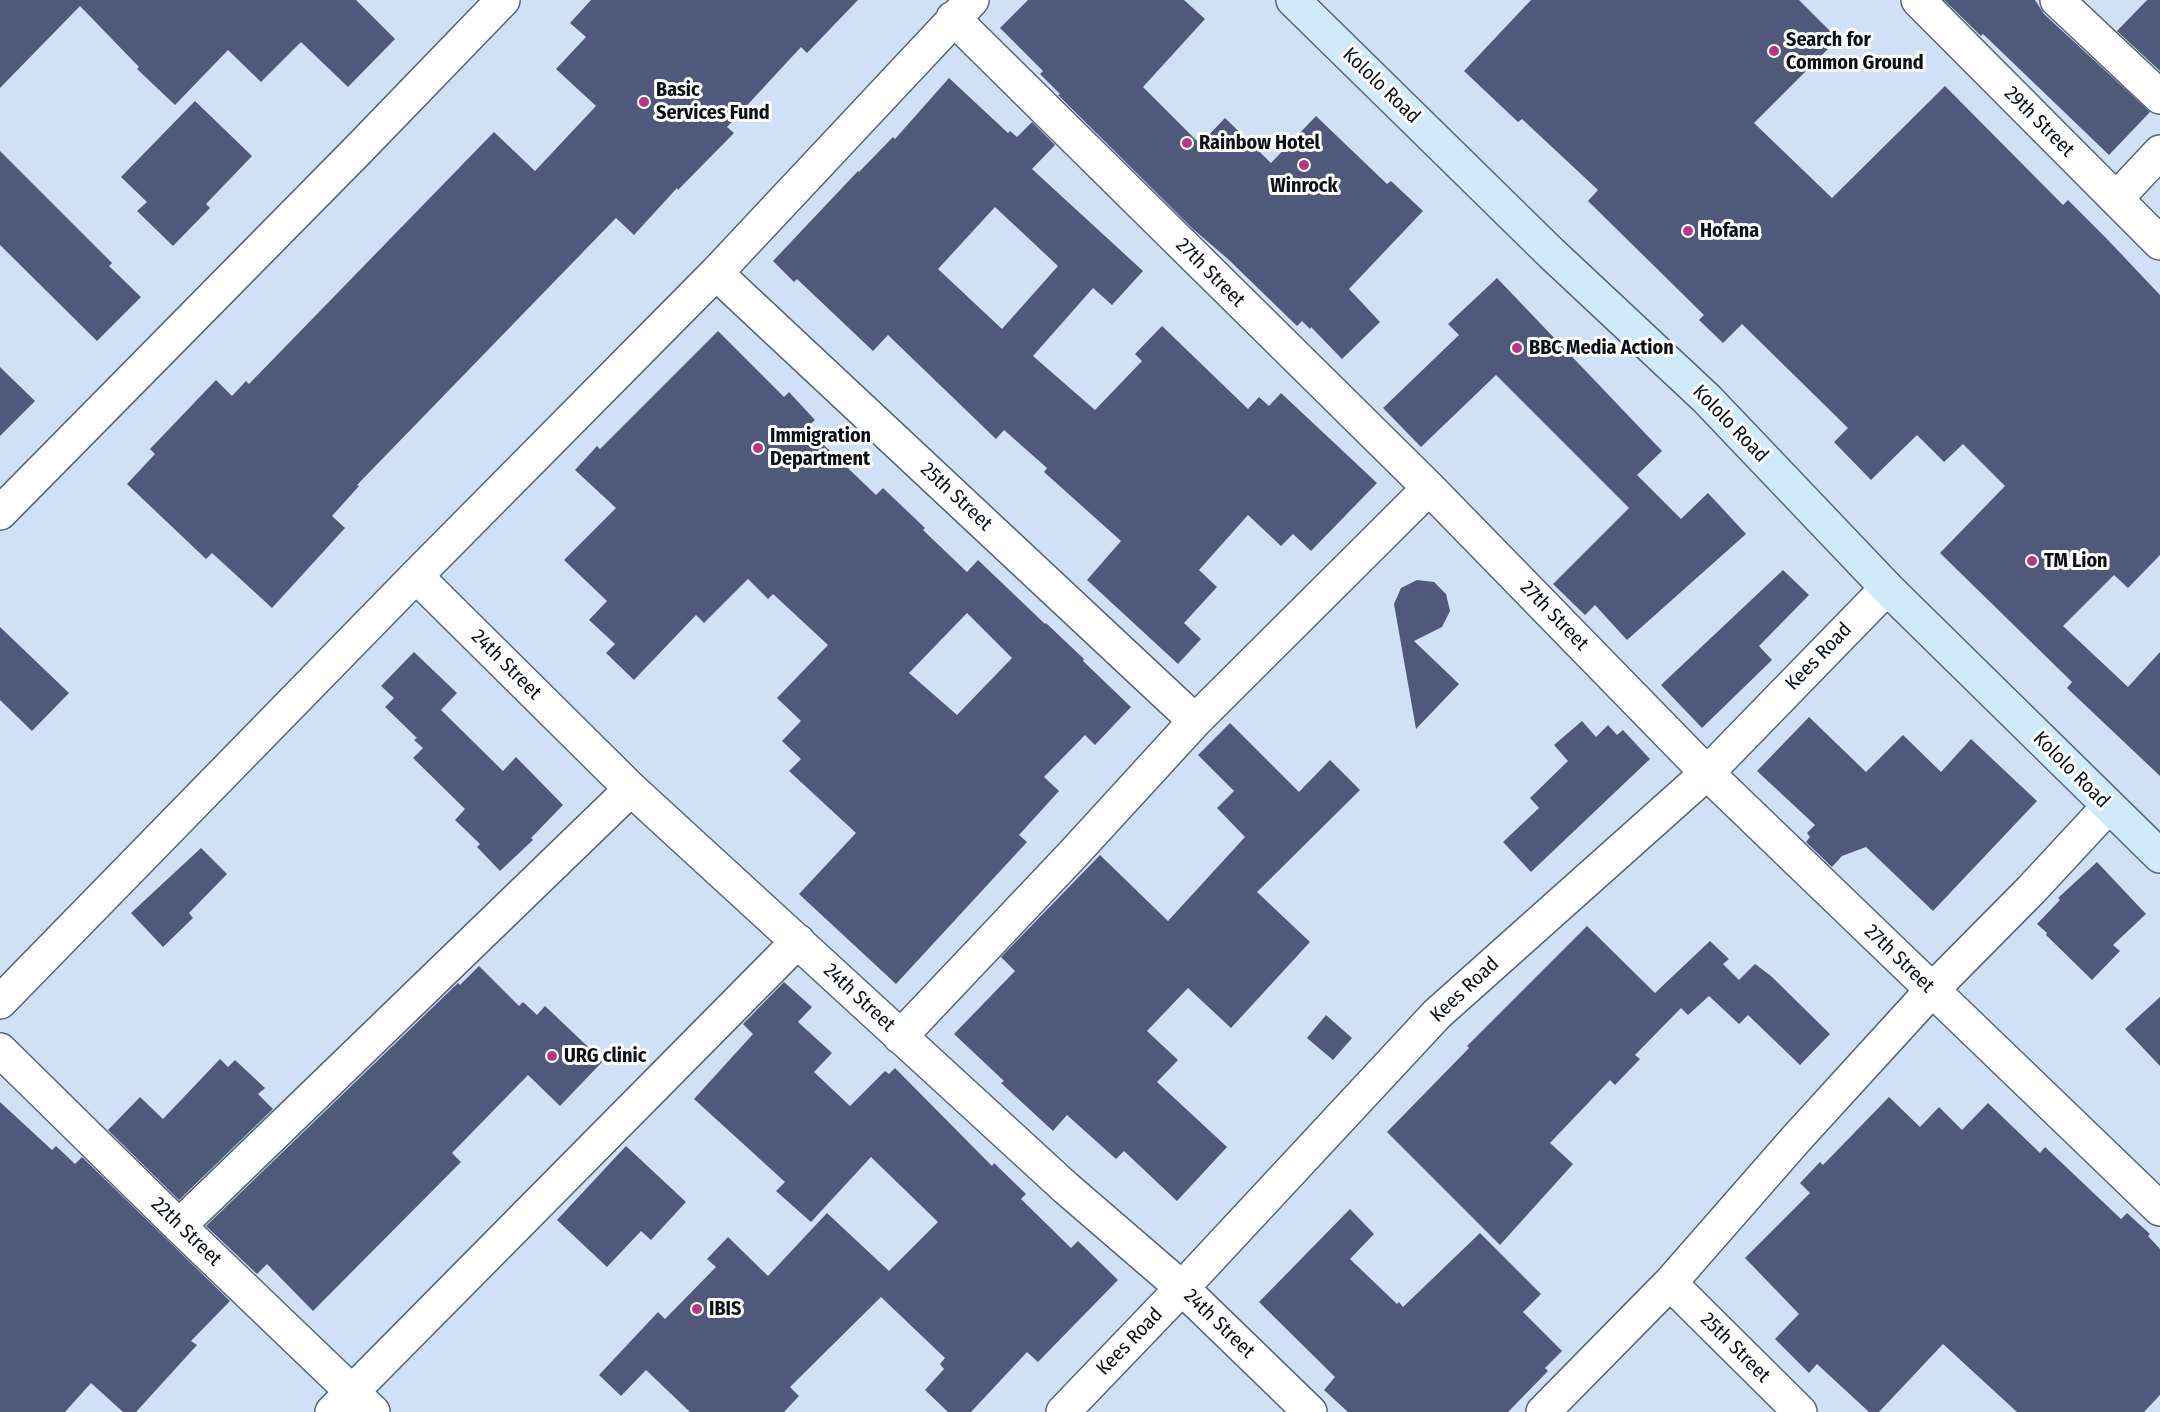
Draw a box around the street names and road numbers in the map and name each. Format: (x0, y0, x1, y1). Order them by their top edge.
street label: Kololo Road (1337, 43, 1425, 129)
street label: 29th Street (1999, 82, 2079, 162)
street label: 27th Street (1170, 233, 1250, 313)
street label: Kololo Road (1687, 380, 1773, 468)
street label: 25th Street (915, 458, 997, 536)
street label: 27th Street (1515, 576, 1593, 656)
street label: Kees Road (1781, 618, 1857, 696)
street label: 24th Street (466, 625, 546, 705)
street label: Kololo Road (2028, 727, 2114, 813)
street label: 27th Street (1859, 920, 1939, 998)
street label: Kees Road (1426, 952, 1504, 1028)
street label: 24th Street (818, 959, 900, 1037)
street label: 22th Street (146, 1193, 226, 1271)
street label: 24th Street (1179, 1284, 1259, 1364)
street label: Kees Road (1092, 1303, 1168, 1381)
street label: 25th Street (1695, 1308, 1775, 1388)

